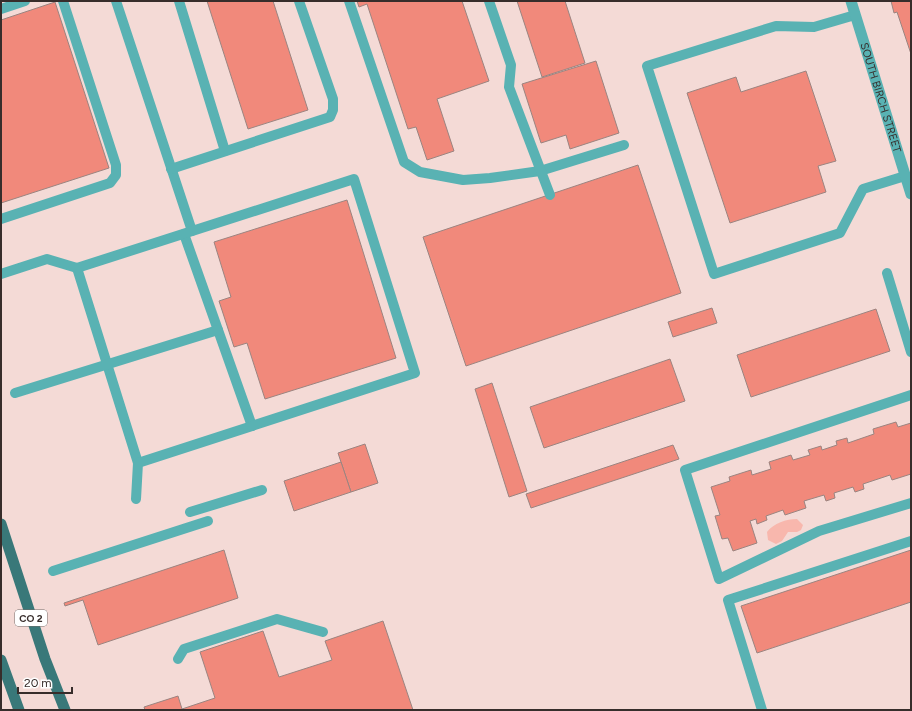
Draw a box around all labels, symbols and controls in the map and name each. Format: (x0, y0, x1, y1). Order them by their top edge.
street label: SOUTH BIRCH STREET (858, 41, 904, 154)
road number: CO 2 (15, 610, 47, 626)
scale bar (18, 669, 72, 695)
text: 20 m (24, 676, 52, 690)

